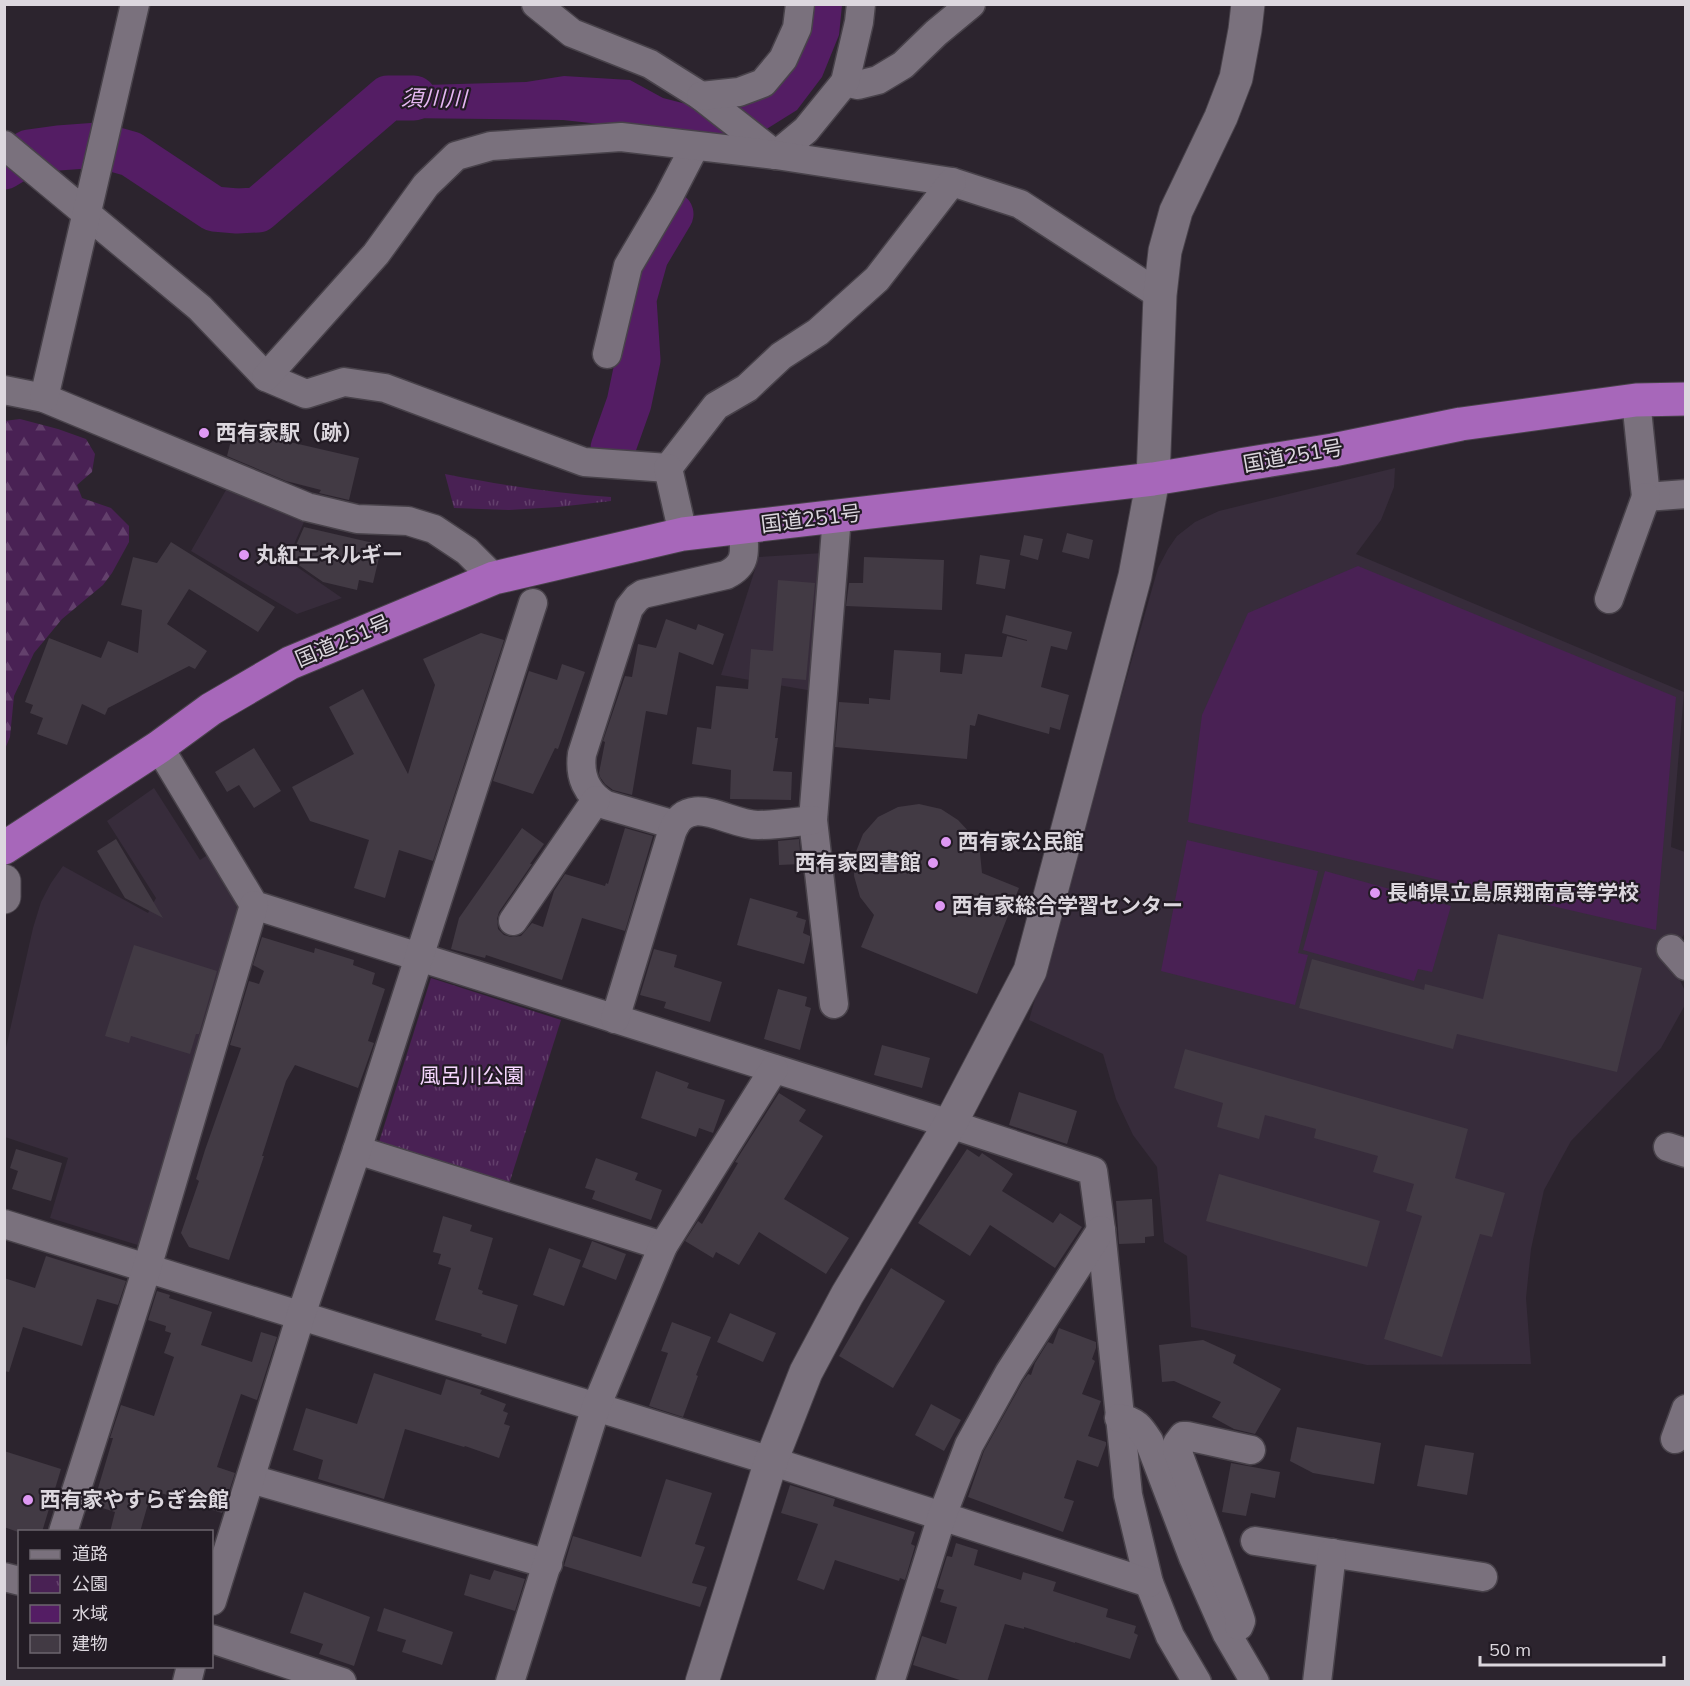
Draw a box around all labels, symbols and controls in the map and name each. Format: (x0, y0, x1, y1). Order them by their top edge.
water label: 須川川 (401, 83, 469, 113)
place label: 西有家駅（跡） (216, 419, 363, 445)
marker: 西有家駅（跡） (197, 426, 211, 440)
street label: 国道251号 (1241, 433, 1345, 477)
street label: 国道251号 (759, 499, 862, 537)
place label: 丸紅エネルギー (256, 541, 403, 567)
marker: 丸紅エネルギー (237, 548, 251, 562)
street label: 国道251号 (291, 608, 394, 672)
place label: 西有家公民館 (958, 828, 1084, 854)
marker: 西有家公民館 (939, 835, 953, 849)
place label: 西有家図書館 (795, 849, 921, 875)
marker: 西有家図書館 (926, 856, 940, 870)
place label: 長崎県立島原翔南高等学校 (1387, 879, 1639, 905)
marker: 長崎県立島原翔南高等学校 (1368, 886, 1382, 900)
place label: 西有家総合学習センター (952, 892, 1183, 918)
marker: 西有家総合学習センター (933, 899, 947, 913)
park label: 風呂川公園 (420, 1062, 525, 1088)
place label: 西有家やすらぎ会館 (40, 1486, 229, 1512)
marker: 西有家やすらぎ会館 (21, 1493, 35, 1507)
legend (18, 1530, 213, 1668)
text: 道路 (72, 1542, 108, 1565)
text: 公園 (72, 1572, 108, 1595)
text: 水域 (72, 1602, 108, 1625)
scale bar (1480, 1629, 1664, 1667)
text: 建物 (72, 1632, 108, 1655)
text: 50 m (1489, 1638, 1531, 1661)

